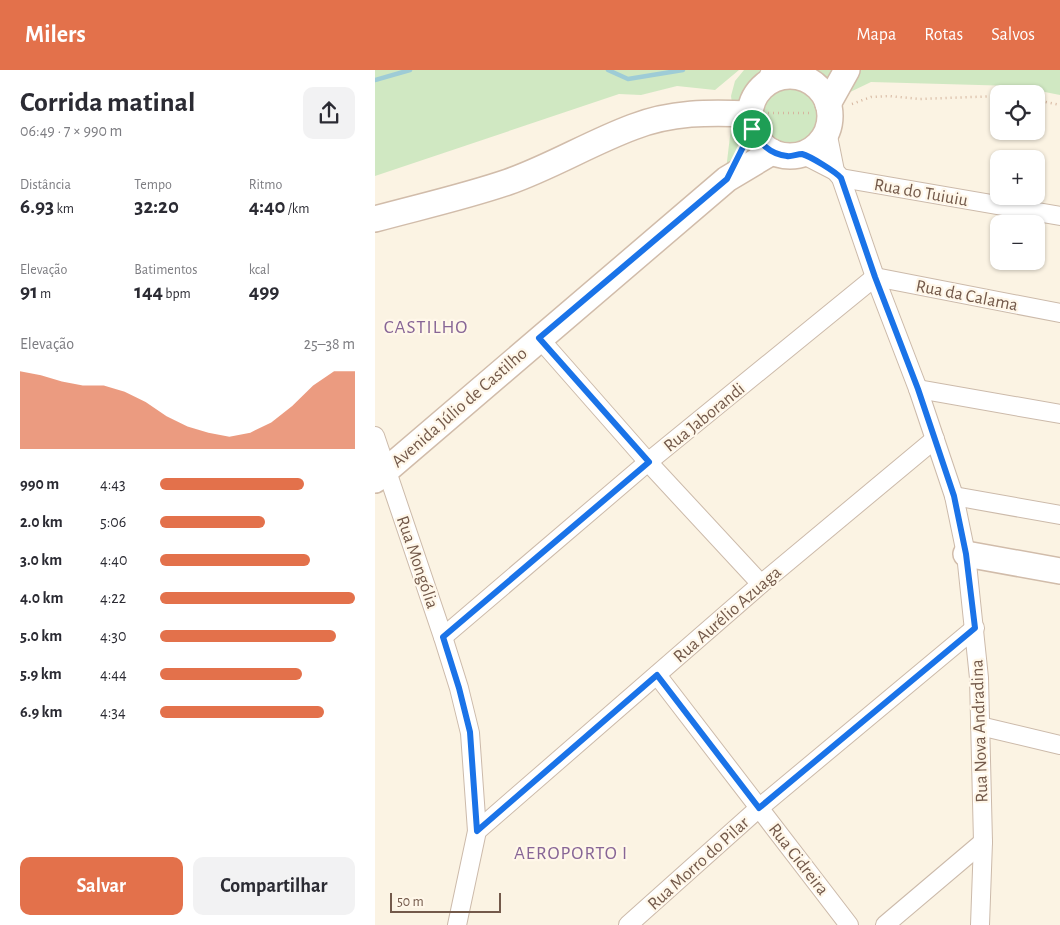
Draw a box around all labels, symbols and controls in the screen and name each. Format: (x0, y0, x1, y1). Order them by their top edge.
text: Milers (25, 23, 86, 47)
text: Mapa (857, 26, 896, 44)
text: Rotas (924, 26, 963, 44)
text: Salvos (991, 26, 1035, 44)
map controls (990, 85, 1045, 270)
button: locate (990, 85, 1045, 140)
button: share (303, 87, 355, 139)
text: Corrida matinal (20, 89, 195, 117)
pin (731, 108, 773, 150)
icon: arrive (738, 115, 766, 143)
text: 06:49 · 7 × 990 m (20, 123, 122, 139)
button: + (990, 150, 1045, 205)
street label: Rua do Tuiuiu (873, 176, 969, 210)
text: Distância (20, 178, 71, 192)
text: Tempo (134, 178, 172, 192)
text: Ritmo (249, 178, 282, 192)
text: 6.93 (20, 196, 54, 217)
text: 32:20 (134, 196, 179, 217)
text: 4:40 (249, 196, 286, 217)
text: km (54, 202, 74, 216)
text: /km (286, 202, 309, 216)
button: − (990, 215, 1045, 270)
text: Elevação (20, 263, 67, 277)
text: Batimentos (134, 263, 197, 277)
text: kcal (249, 263, 270, 277)
street label: Rua da Calama (914, 277, 1019, 315)
text: 91 (20, 281, 38, 302)
text: 144 (134, 281, 163, 302)
text: 499 (249, 281, 280, 302)
text: m (38, 287, 51, 301)
text: bpm (163, 287, 191, 301)
district label: CASTILHO (384, 318, 468, 337)
text: Elevação (20, 336, 74, 352)
text: 25–38 m (304, 336, 355, 352)
street label: Avenida Júlio de Castilho (389, 344, 531, 471)
street label: Rua Jaborandi (661, 380, 748, 456)
text: 990 m (20, 476, 59, 492)
text: 4:43 (100, 476, 126, 492)
text: 2.0 km (20, 514, 63, 530)
text: 5:06 (100, 514, 126, 530)
street label: Rua Mongólia (393, 514, 441, 611)
text: 3.0 km (20, 552, 62, 568)
text: 4:40 (100, 552, 128, 568)
street label: Rua Aurélio Azuaga (670, 563, 785, 666)
text: 4.0 km (20, 590, 63, 606)
text: 4:22 (100, 590, 126, 606)
text: 5.0 km (20, 628, 62, 644)
text: 4:30 (100, 628, 126, 644)
street label: Rua Nova Andradina (969, 659, 991, 803)
text: 5.9 km (20, 666, 62, 682)
text: 4:44 (100, 666, 127, 682)
text: 6.9 km (20, 704, 62, 720)
text: 4:34 (100, 704, 126, 720)
street label: Rua Morro do Pilar (645, 814, 753, 914)
street label: Rua Cidreira (765, 820, 832, 899)
district label: AEROPORTO I (514, 844, 628, 863)
button: Salvar (20, 857, 183, 915)
button: Compartilhar (193, 857, 355, 915)
scale bar (390, 890, 501, 913)
text: 50 m (397, 895, 424, 909)

